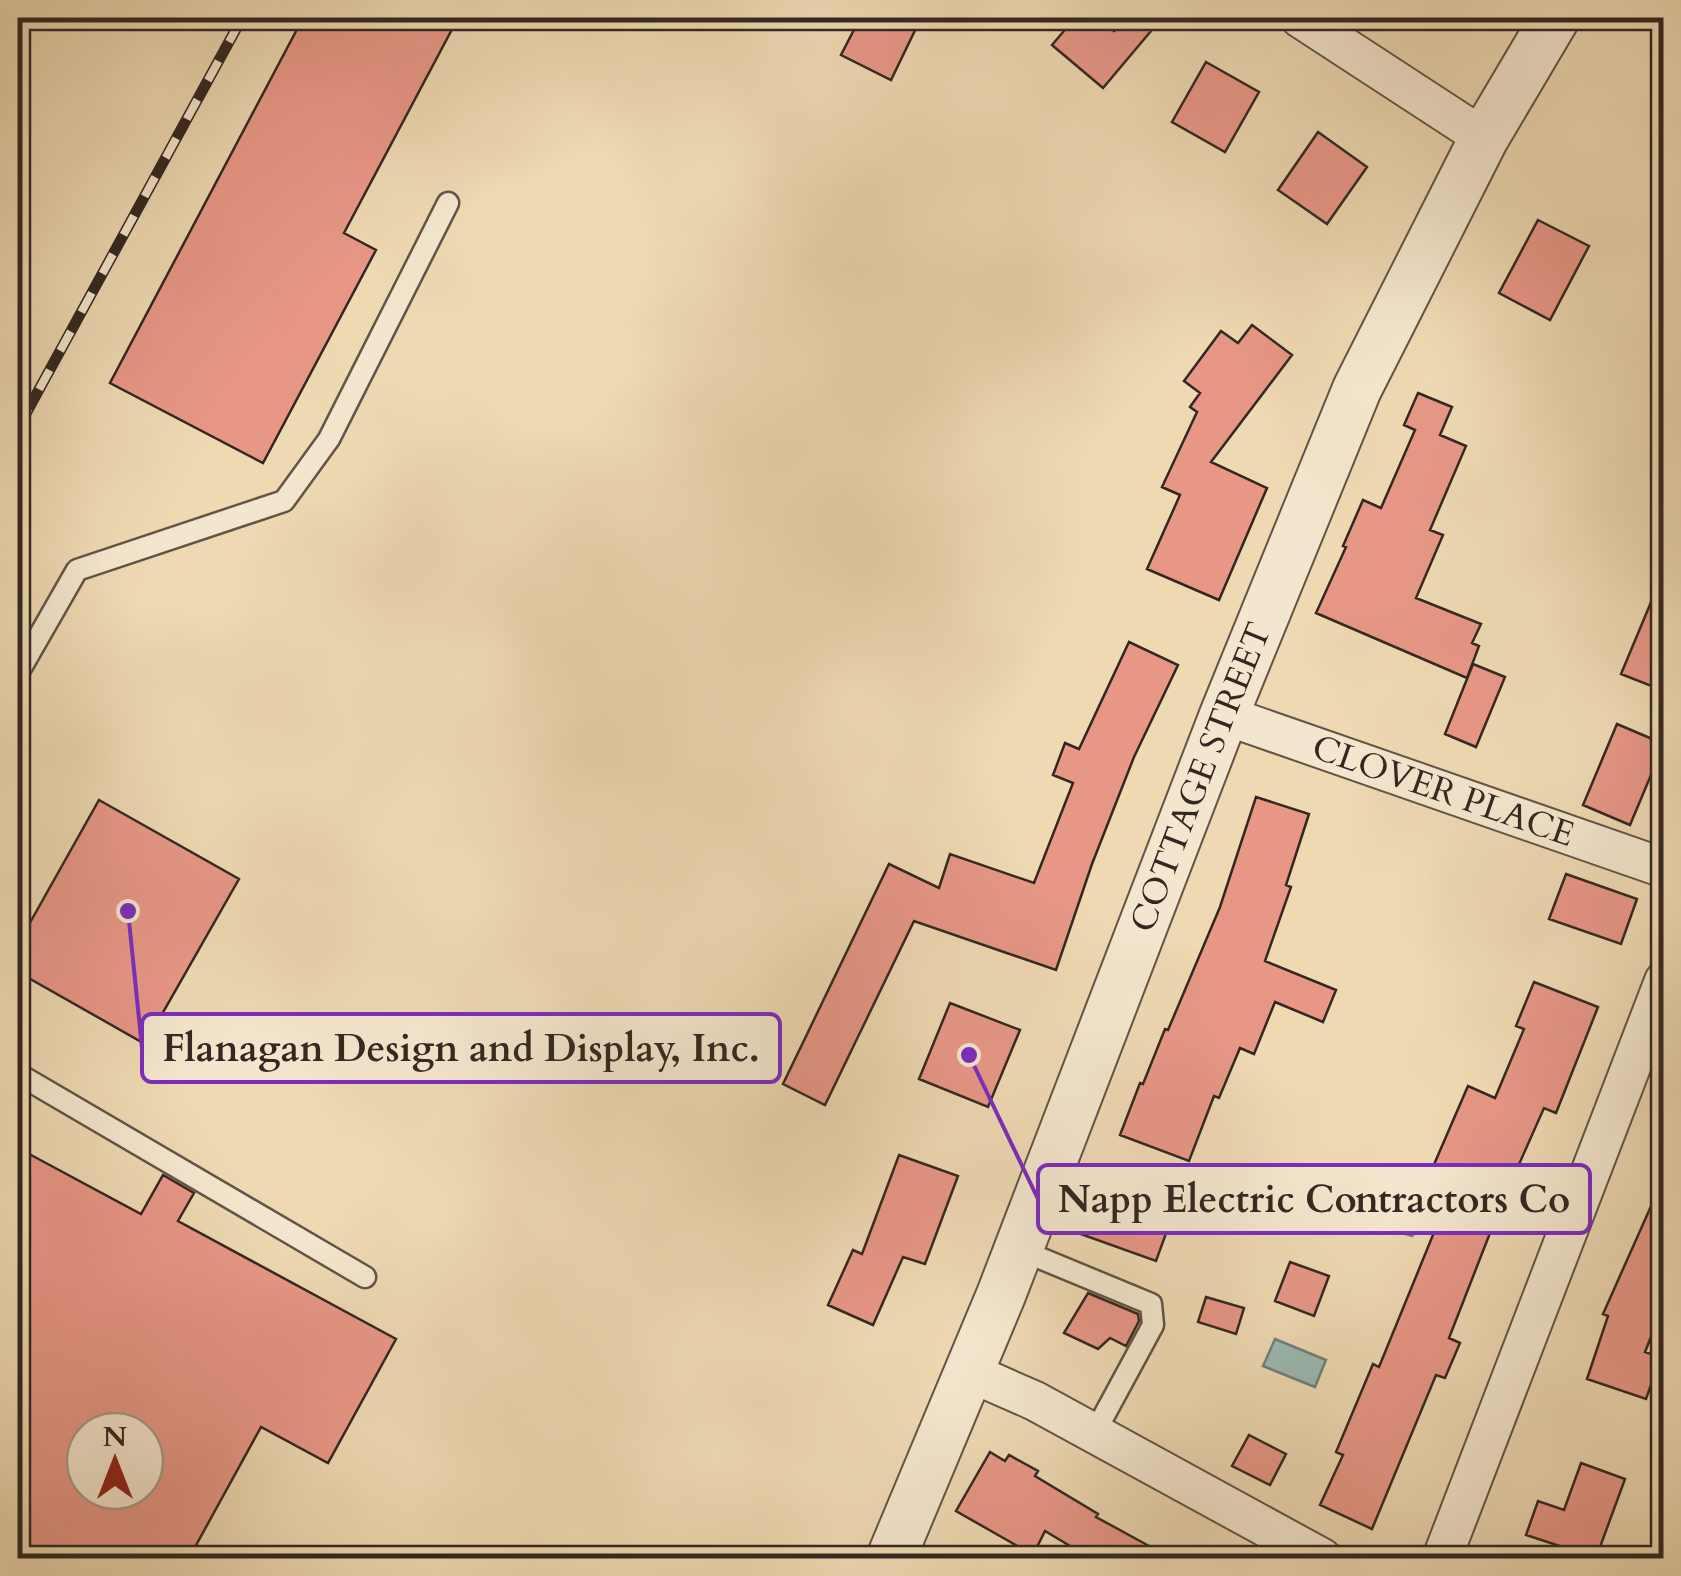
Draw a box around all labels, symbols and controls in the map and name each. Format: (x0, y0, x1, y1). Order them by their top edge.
street label: COTTAGE STREET (1119, 615, 1283, 939)
street label: CLOVER PLACE (1306, 723, 1581, 859)
callout: Flanagan Design and Display, Inc. (142, 1014, 780, 1082)
text: Flanagan Design and Display, Inc. (162, 1023, 760, 1075)
callout: Napp Electric Contractors Co (1038, 1165, 1590, 1233)
text: Napp Electric Contractors Co (1058, 1174, 1570, 1226)
north arrow (65, 1411, 165, 1511)
text: N (103, 1418, 127, 1456)

